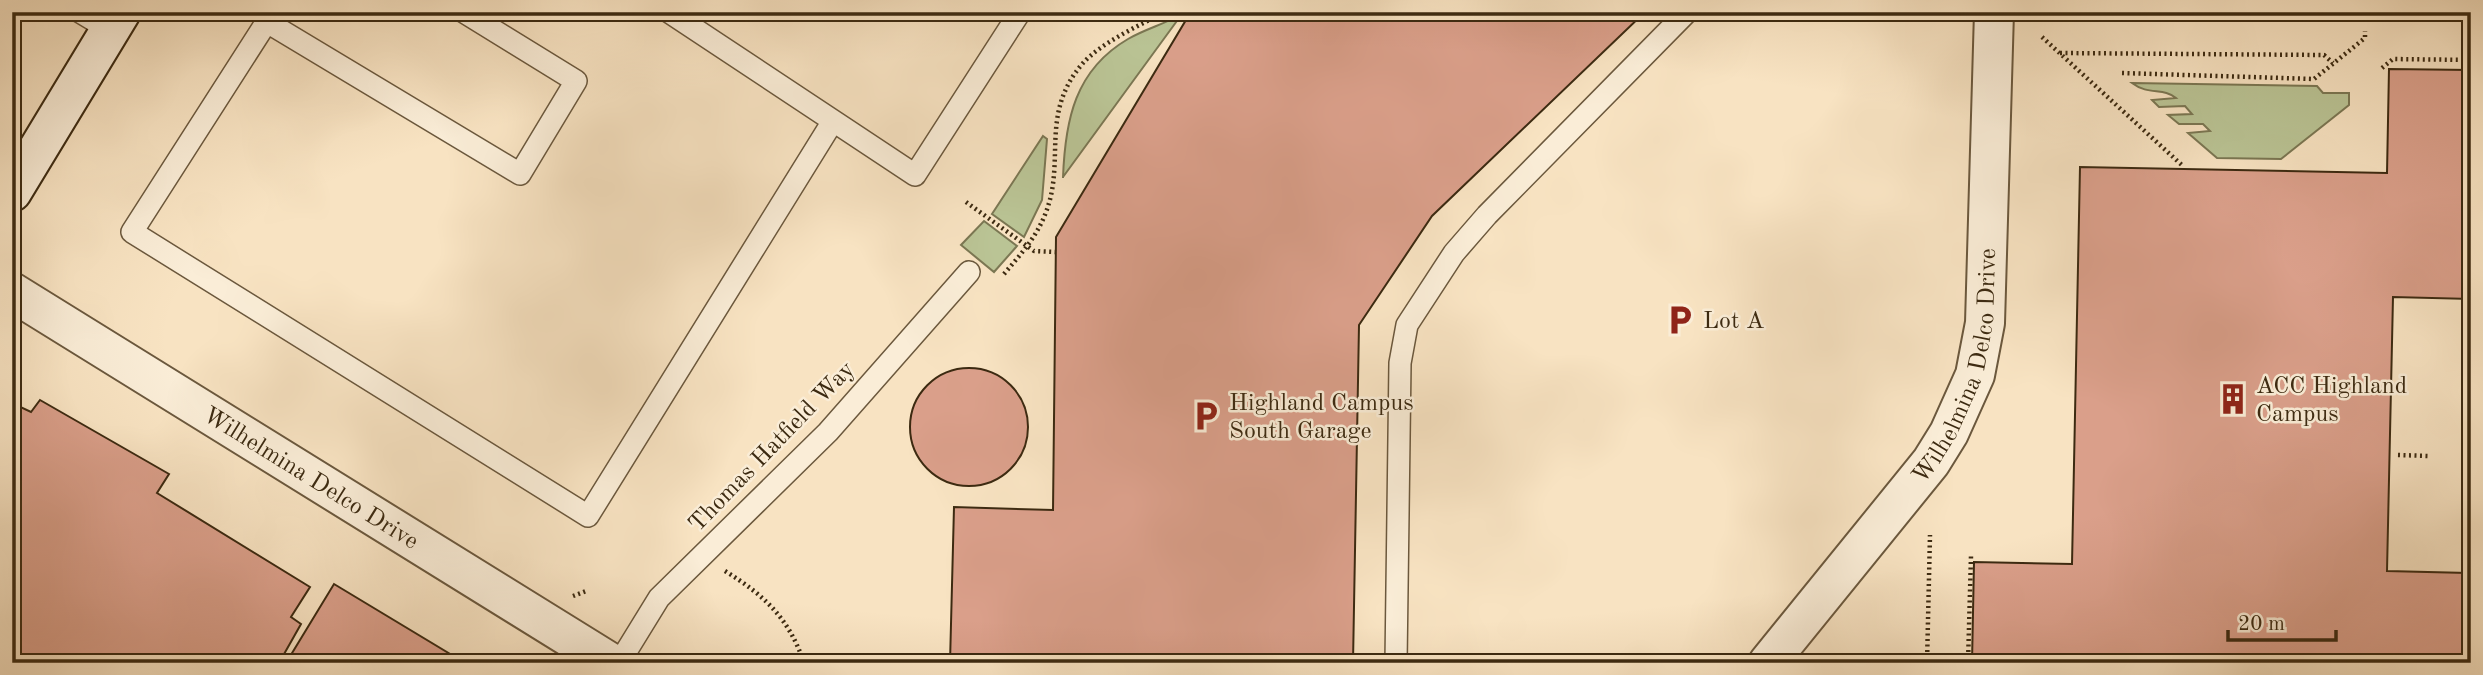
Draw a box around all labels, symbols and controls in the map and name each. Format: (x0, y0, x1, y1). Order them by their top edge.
street label: Wilhelmina Delco Drive (1909, 248, 2001, 489)
parking icon: Lot A (1663, 303, 1697, 337)
place label: Lot A (1703, 310, 1764, 334)
street label: Thomas Hatfield Way (685, 357, 860, 537)
place label: ACC Highland Campus (2256, 375, 2407, 427)
building icon: ACC Highland Campus (2216, 382, 2250, 416)
place label: Highland Campus South Garage (1229, 392, 1414, 444)
parking icon: Highland Campus South Garage (1189, 399, 1223, 433)
street label: Wilhelmina Delco Drive (198, 403, 422, 555)
scale bar (2228, 598, 2336, 642)
text: 20 m (2238, 614, 2285, 635)

